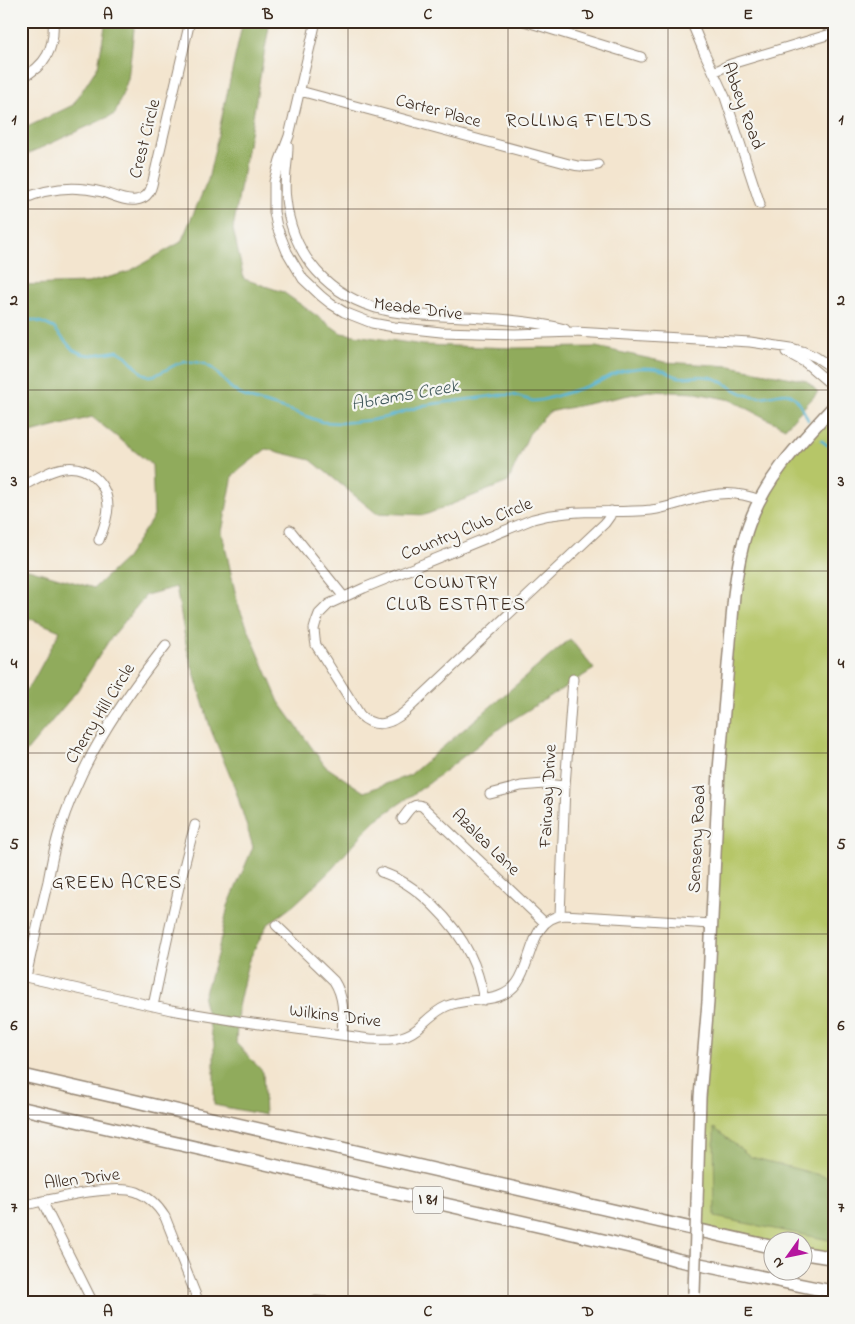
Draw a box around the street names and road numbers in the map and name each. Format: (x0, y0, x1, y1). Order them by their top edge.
street label: Abbey Road (714, 59, 770, 153)
street label: Carter Place (392, 88, 485, 136)
street label: Crest Circle (124, 96, 169, 181)
street label: Meade Drive (372, 292, 465, 328)
street label: Country Club Circle (397, 491, 537, 568)
street label: Cherry Hill Circle (60, 658, 143, 769)
street label: Fairway Drive (533, 743, 565, 850)
street label: Senseny Road (682, 784, 714, 894)
street label: Azalea Lane (445, 803, 526, 883)
street label: Wilkins Drive (288, 998, 383, 1036)
street label: Allen Drive (43, 1162, 122, 1198)
road number: I 81 (413, 1186, 443, 1214)

